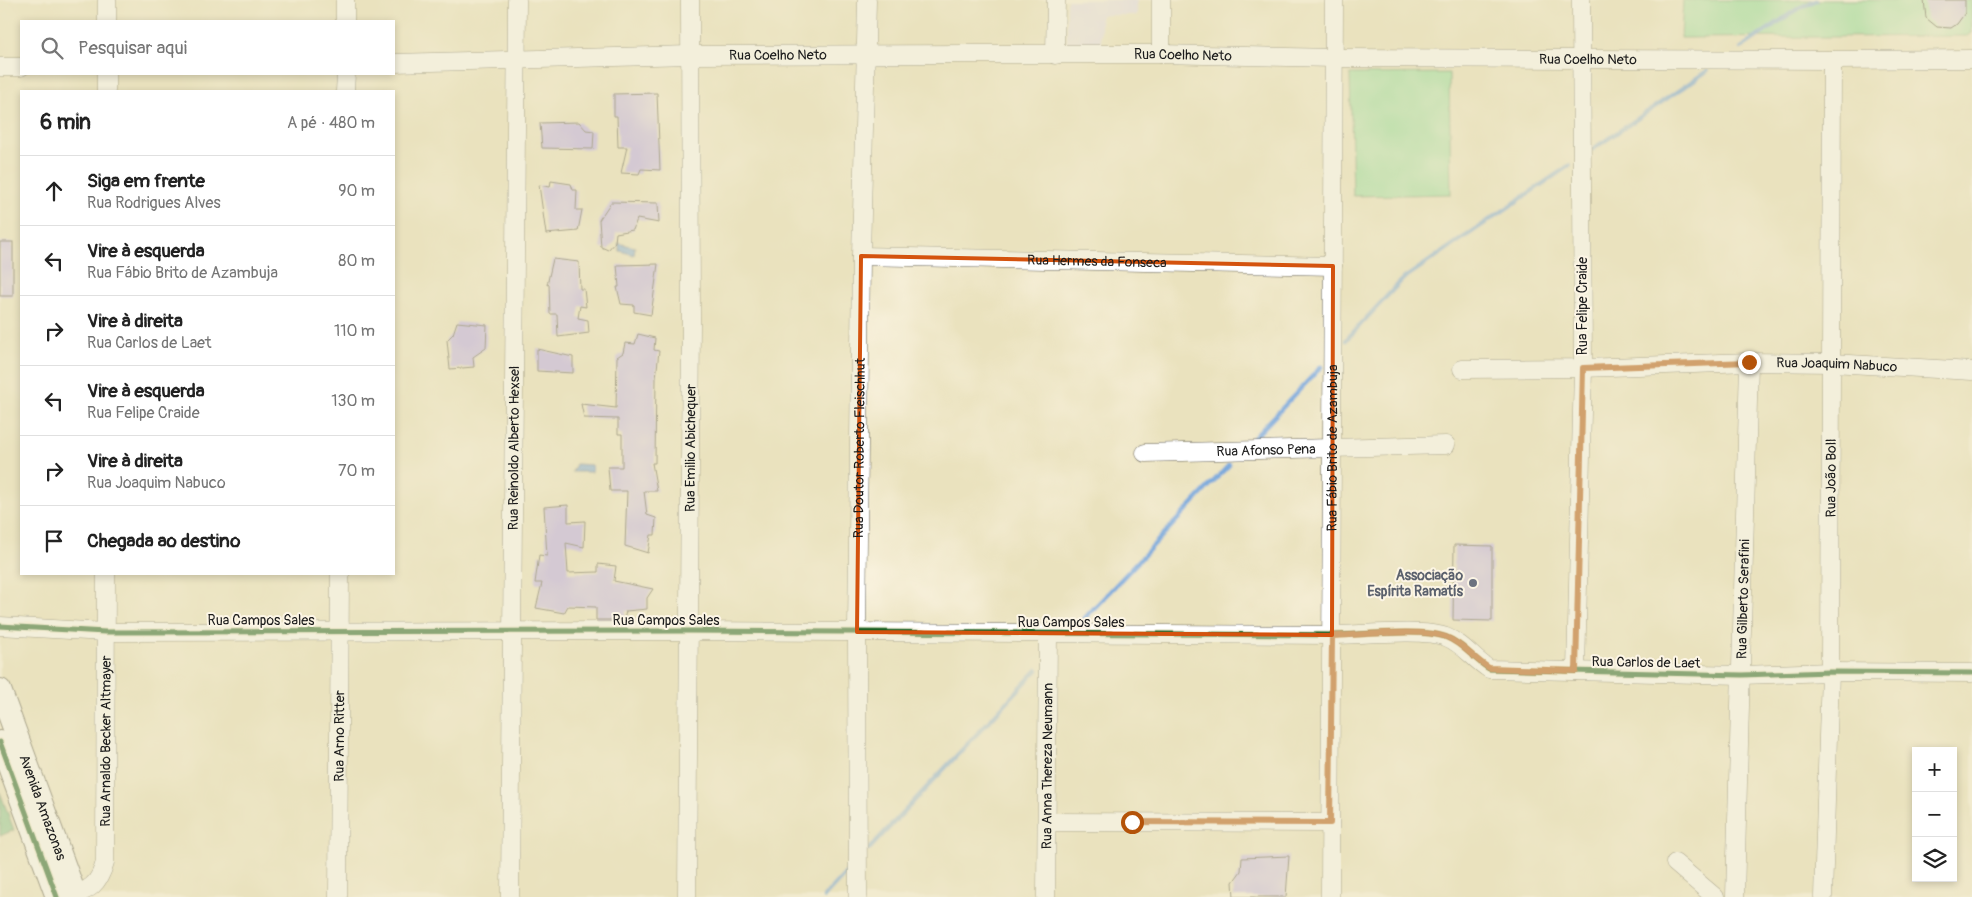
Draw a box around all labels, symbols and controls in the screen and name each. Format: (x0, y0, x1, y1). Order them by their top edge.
search box (20, 20, 395, 75)
icon: search (38, 34, 66, 62)
text: Pesquisar aqui (78, 36, 187, 60)
street label: Rua Coelho Neto (1134, 46, 1232, 65)
street label: Rua Coelho Neto (729, 47, 827, 64)
street label: Rua Coelho Neto (1539, 51, 1637, 68)
text: 6 min (40, 109, 91, 136)
text: A pé · 480 m (287, 113, 375, 133)
text: Siga em frente (87, 169, 205, 193)
icon: ahead (40, 177, 68, 205)
text: 90 m (338, 181, 375, 201)
text: Rua Rodrigues Alves (87, 193, 221, 213)
text: Vire à esquerda (87, 239, 205, 263)
icon: left (40, 247, 68, 275)
text: 80 m (338, 251, 375, 271)
street label: Rua Hermes da Fonseca (1027, 252, 1167, 271)
street label: Rua Felipe Craide (1574, 257, 1591, 355)
text: Rua Fábio Brito de Azambuja (87, 263, 278, 283)
text: Vire à direita (87, 309, 183, 333)
icon: right (40, 317, 68, 345)
text: 110 m (334, 321, 375, 341)
text: Rua Carlos de Laet (87, 333, 211, 353)
route end (1738, 351, 1761, 374)
street label: Rua Joaquim Nabuco (1776, 354, 1898, 376)
street label: Rua Doutor Roberto Fleischhut (850, 357, 869, 538)
street label: Rua Fábio Brito de Azambuja (1324, 364, 1341, 532)
street label: Rua Reinoldo Alberto Hexsel (505, 366, 523, 530)
text: Vire à esquerda (87, 379, 205, 403)
street label: Rua Emilio Abichequer (682, 384, 700, 512)
icon: left (40, 387, 68, 415)
text: 130 m (331, 391, 375, 411)
text: Rua Felipe Craide (87, 403, 200, 423)
street label: Rua João Boll (1823, 439, 1840, 518)
street label: Rua Afonso Pena (1216, 440, 1316, 460)
text: Vire à direita (87, 449, 183, 473)
icon: right (40, 457, 68, 485)
text: 70 m (338, 461, 375, 481)
text: Rua Joaquim Nabuco (87, 473, 225, 493)
icon: arrive (40, 527, 68, 555)
text: Chegada ao destino (87, 529, 240, 553)
street label: Rua Gilberto Serafini (1733, 538, 1753, 659)
place label: Associação Espírita Ramatís (1367, 567, 1464, 600)
marker: Associação Espírita Ramatís (1467, 577, 1479, 589)
street label: Rua Campos Sales (208, 612, 315, 629)
street label: Rua Campos Sales (613, 612, 720, 629)
street label: Rua Campos Sales (1018, 614, 1125, 631)
street label: Rua Carlos de Laet (1591, 653, 1701, 672)
street label: Rua Arnaldo Becker Altmayer (97, 655, 115, 827)
street label: Rua Anna Thereza Neumann (1038, 683, 1057, 849)
street label: Rua Arno Ritter (331, 690, 348, 782)
map controls (1912, 747, 1957, 882)
button: + (1912, 747, 1957, 792)
street label: Avenida Amazonas (15, 752, 70, 863)
button: − (1912, 792, 1957, 837)
route start (1121, 811, 1144, 834)
button: layers (1912, 837, 1957, 882)

